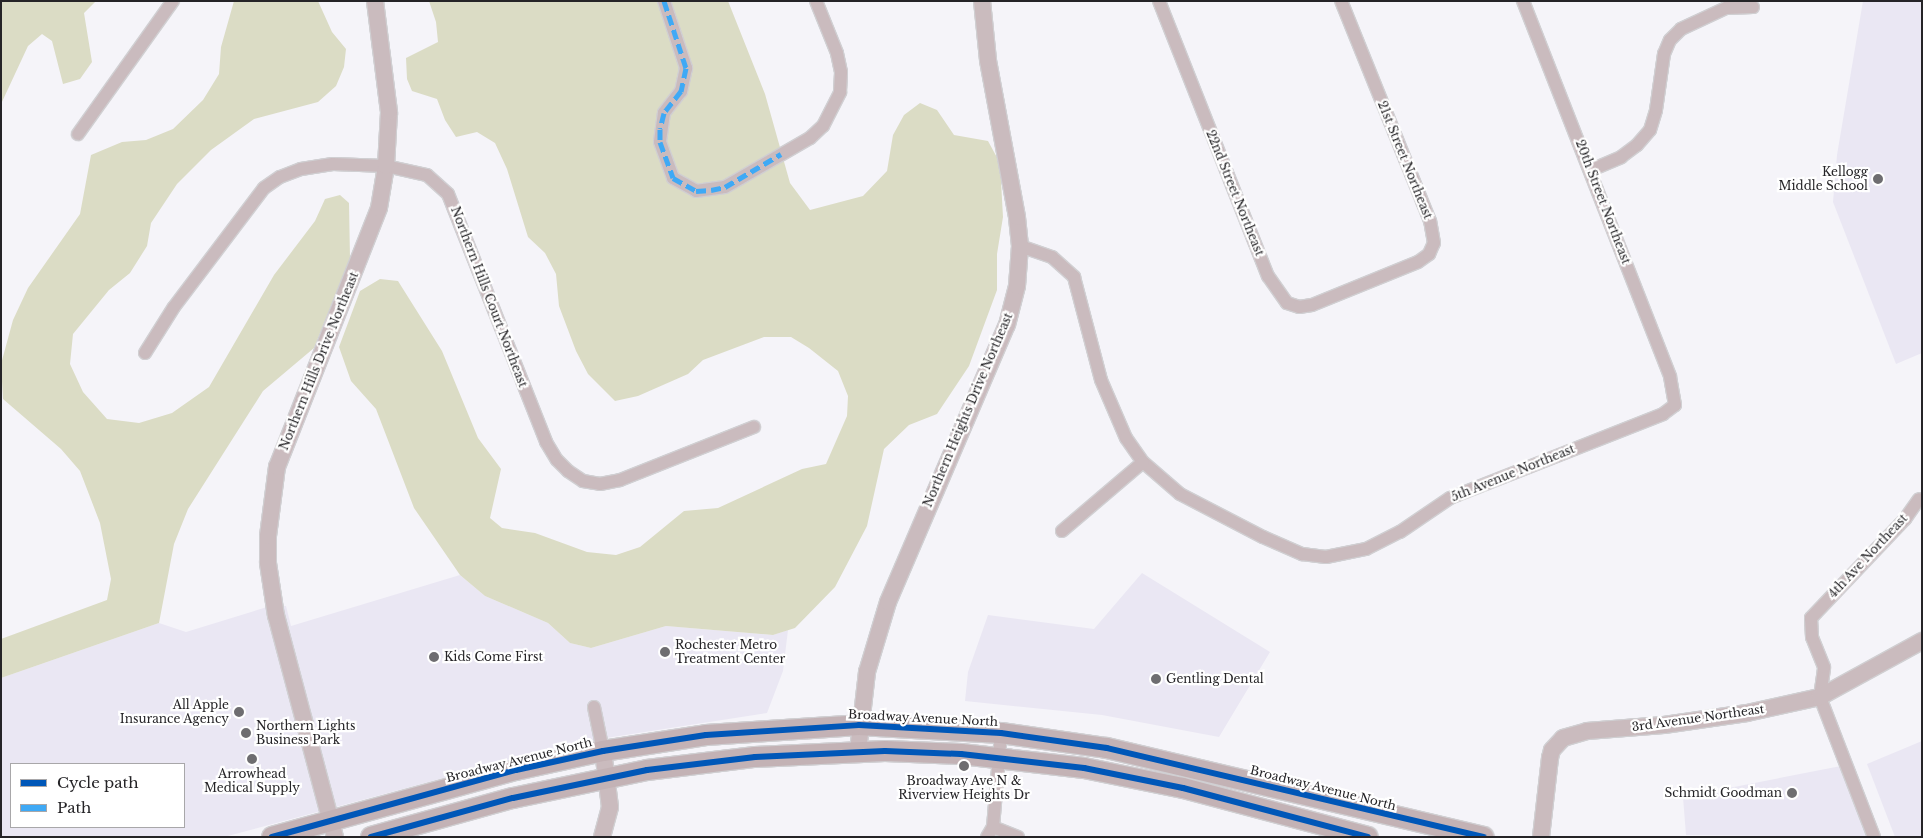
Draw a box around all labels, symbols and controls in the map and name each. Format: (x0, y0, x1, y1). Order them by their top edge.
street label: 21st Street Northeast (1375, 99, 1435, 221)
street label: 22nd Street Northeast (1203, 128, 1267, 258)
street label: 20th Street Northeast (1573, 138, 1633, 266)
place label: Kellogg Middle School (1778, 165, 1868, 193)
marker: Kellogg Middle School (1872, 173, 1884, 185)
street label: Northern Hills Court Northeast (448, 205, 530, 389)
street label: Northern Hills Drive Northeast (277, 270, 361, 452)
street label: Northern Heights Drive Northeast (920, 311, 1016, 509)
street label: 5th Avenue Northeast (1449, 442, 1577, 504)
street label: 4th Ave Northeast (1825, 511, 1911, 601)
place label: Rochester Metro Treatment Center (675, 638, 785, 666)
marker: Rochester Metro Treatment Center (659, 646, 671, 658)
place label: Kids Come First (444, 650, 543, 664)
marker: Kids Come First (428, 651, 440, 663)
place label: Gentling Dental (1166, 672, 1264, 686)
marker: Gentling Dental (1150, 673, 1162, 685)
place label: All Apple Insurance Agency (119, 698, 229, 726)
street label: 3rd Avenue Northeast (1631, 702, 1765, 734)
marker: All Apple Insurance Agency (233, 706, 245, 718)
street label: Broadway Avenue North (847, 707, 999, 729)
place label: Northern Lights Business Park (256, 719, 355, 747)
marker: Northern Lights Business Park (240, 727, 252, 739)
street label: Broadway Avenue North (444, 735, 594, 785)
marker: Arrowhead Medical Supply (246, 753, 258, 765)
marker: Broadway Ave N & Riverview Heights Dr (958, 760, 970, 772)
legend (10, 763, 185, 828)
street label: Broadway Avenue North (1248, 763, 1398, 813)
place label: Arrowhead Medical Supply (204, 767, 300, 795)
text: Cycle path (57, 773, 139, 792)
place label: Broadway Ave N & Riverview Heights Dr (898, 774, 1030, 802)
place label: Schmidt Goodman (1664, 786, 1782, 800)
marker: Schmidt Goodman (1786, 787, 1798, 799)
text: Path (57, 798, 91, 817)

